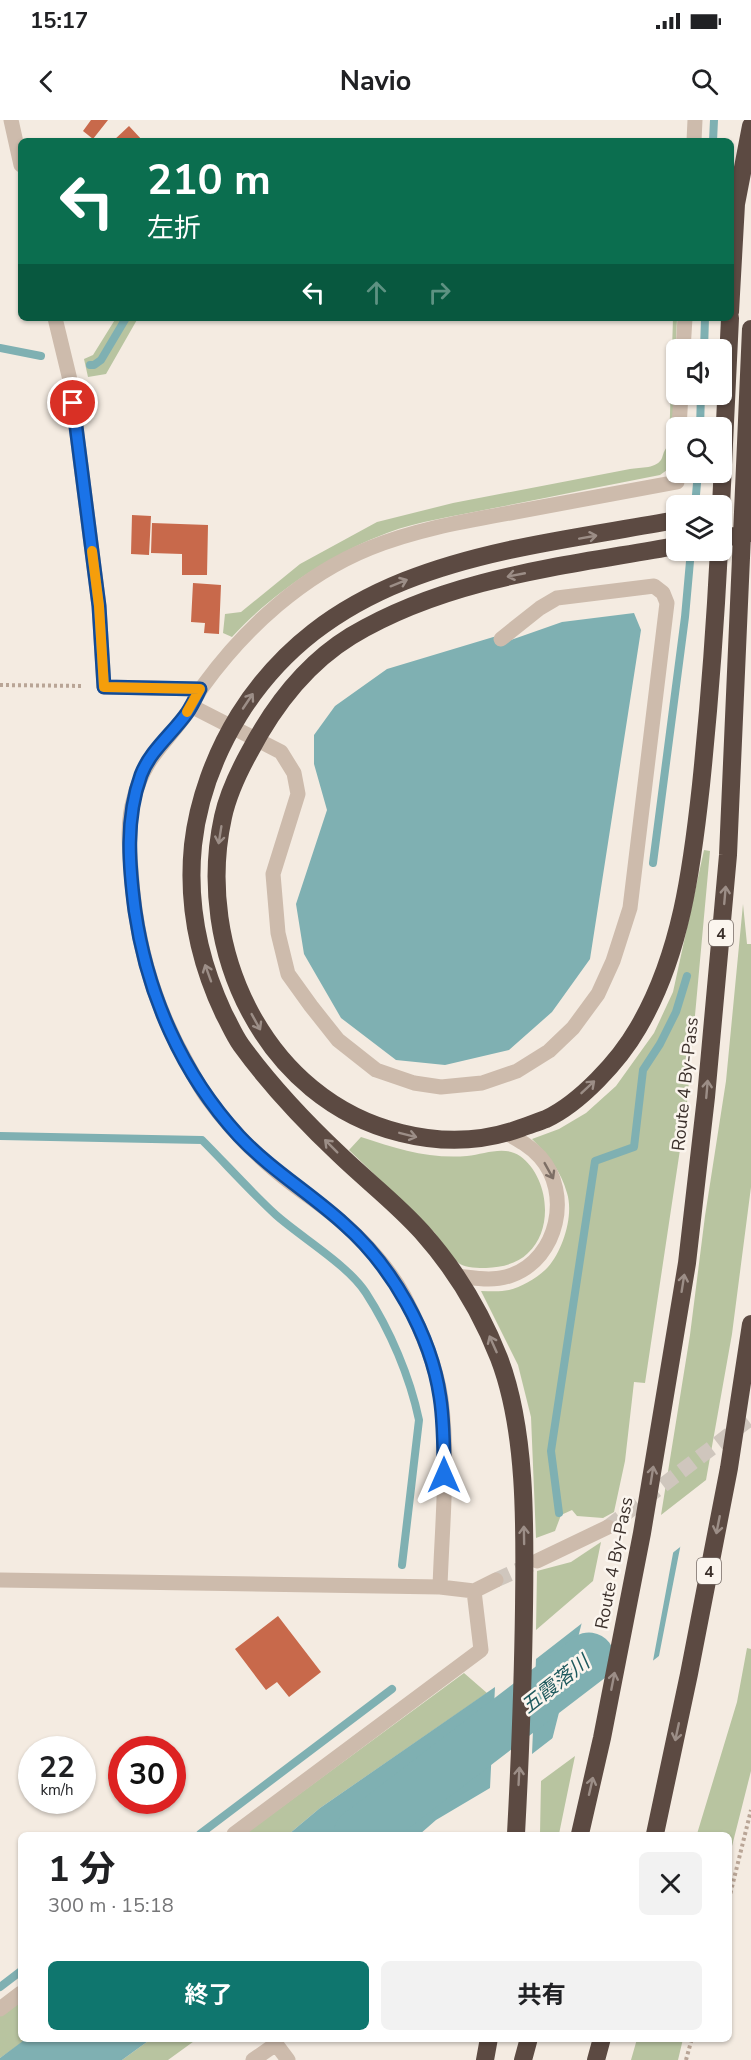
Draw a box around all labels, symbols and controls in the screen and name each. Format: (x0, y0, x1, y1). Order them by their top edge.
text: 15:17 (30, 6, 88, 36)
text: Navio (340, 63, 411, 100)
icon: back (30, 65, 63, 98)
icon: search (688, 65, 721, 98)
text: 210 m (147, 152, 271, 209)
icon: left (48, 162, 126, 240)
text: 左折 (147, 210, 201, 247)
icon: left (297, 276, 330, 309)
icon: ahead (360, 276, 393, 309)
icon: right (423, 276, 456, 309)
map controls (666, 339, 732, 561)
button: sound (666, 339, 732, 405)
pin (47, 377, 98, 428)
icon: arrive (56, 386, 89, 419)
button: search (666, 417, 732, 483)
button: layers (666, 495, 732, 561)
one-way arrow (578, 531, 597, 542)
one-way arrow (506, 570, 526, 581)
one-way arrow (389, 577, 408, 588)
one-way arrow (242, 693, 254, 710)
one-way arrow (214, 824, 225, 844)
one-way arrow (720, 886, 731, 906)
road number: 4 (709, 920, 733, 946)
one-way arrow (201, 964, 212, 983)
one-way arrow (251, 1013, 262, 1031)
street label: Route 4 By-Pass (666, 1016, 704, 1152)
one-way arrow (581, 1080, 596, 1094)
one-way arrow (702, 1080, 713, 1100)
one-way arrow (398, 1129, 417, 1141)
one-way arrow (324, 1139, 339, 1154)
one-way arrow (543, 1162, 555, 1179)
one-way arrow (678, 1274, 689, 1293)
one-way arrow (487, 1335, 498, 1354)
position arrow (412, 1443, 476, 1507)
one-way arrow (646, 1466, 657, 1486)
street label: Route 4 By-Pass (589, 1495, 639, 1631)
one-way arrow (712, 1515, 723, 1534)
one-way arrow (518, 1526, 530, 1546)
road number: 4 (697, 1558, 721, 1584)
water label: 五霞落川 (515, 1648, 597, 1720)
one-way arrow (608, 1671, 619, 1691)
one-way arrow (671, 1722, 683, 1741)
speed limit sign: 30 (108, 1736, 186, 1814)
text: 22 (39, 1747, 75, 1788)
one-way arrow (514, 1767, 525, 1787)
one-way arrow (586, 1777, 597, 1797)
text: km/h (40, 1780, 74, 1800)
text: 1 分 (48, 1845, 115, 1894)
button: close (639, 1852, 702, 1915)
text: 300 m · 15:18 (48, 1892, 174, 1919)
button: 終了 (48, 1961, 369, 2030)
button: 共有 (381, 1961, 702, 2030)

